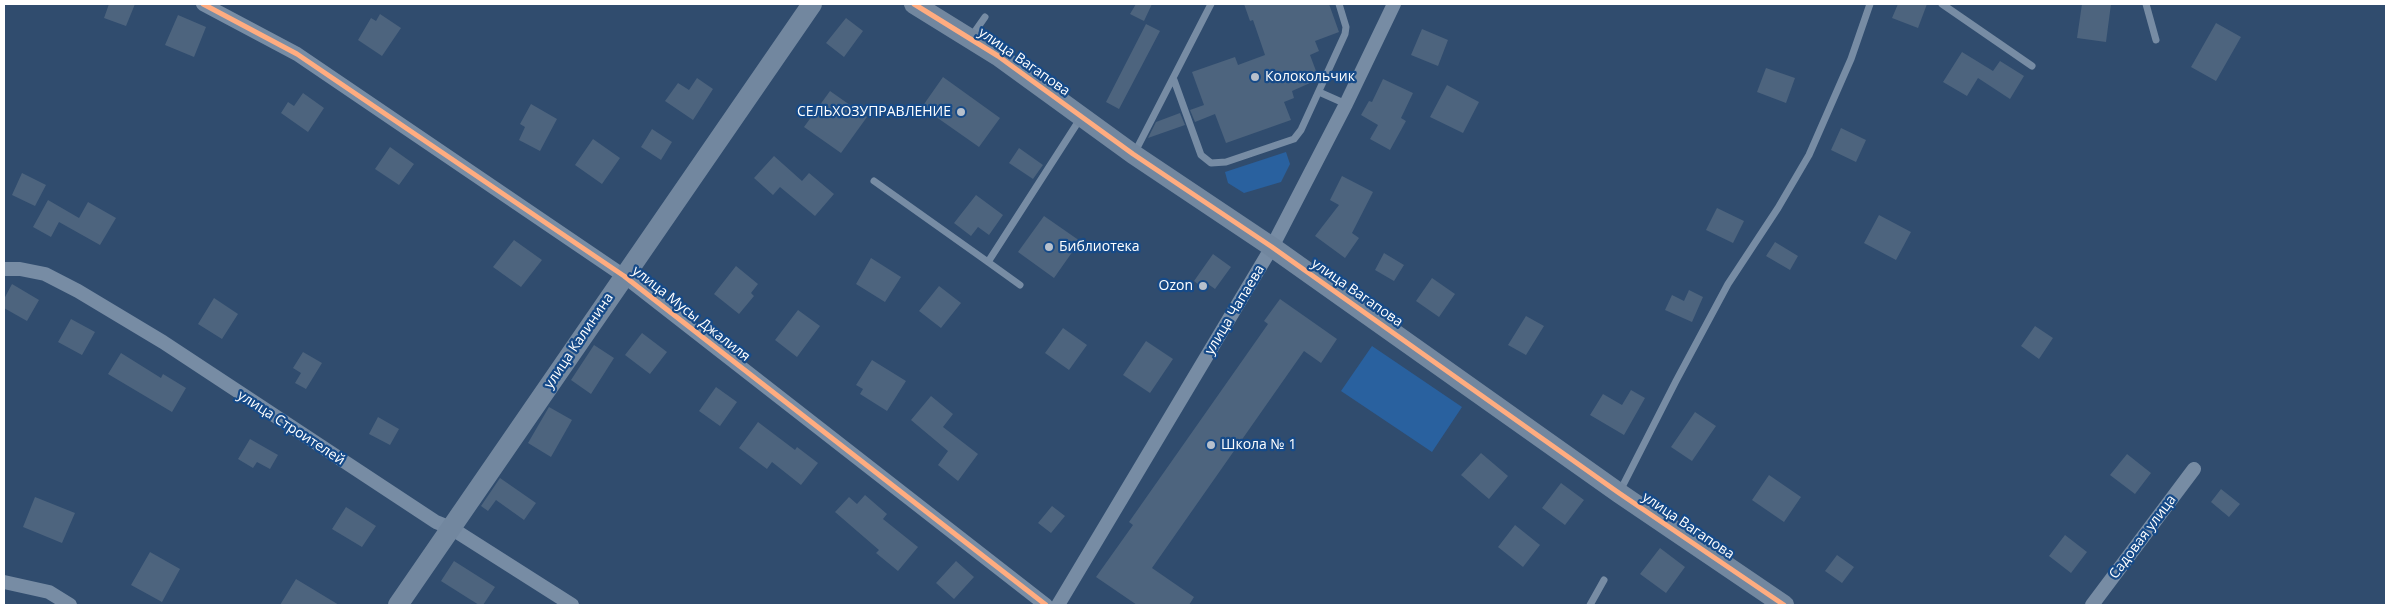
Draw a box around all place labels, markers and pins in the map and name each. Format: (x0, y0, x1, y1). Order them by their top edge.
place label: Колокольчик (1265, 69, 1355, 85)
marker: Колокольчик (1249, 71, 1261, 83)
place label: СЕЛЬХОЗУПРАВЛЕНИЕ (797, 104, 951, 120)
marker: СЕЛЬХОЗУПРАВЛЕНИЕ (955, 106, 967, 118)
place label: Библиотека (1059, 239, 1140, 255)
marker: Библиотека (1043, 241, 1055, 253)
place label: Ozon (1159, 278, 1193, 294)
marker: Ozon (1197, 280, 1209, 292)
place label: Школа № 1 (1221, 437, 1296, 453)
marker: Школа № 1 (1205, 439, 1217, 451)

